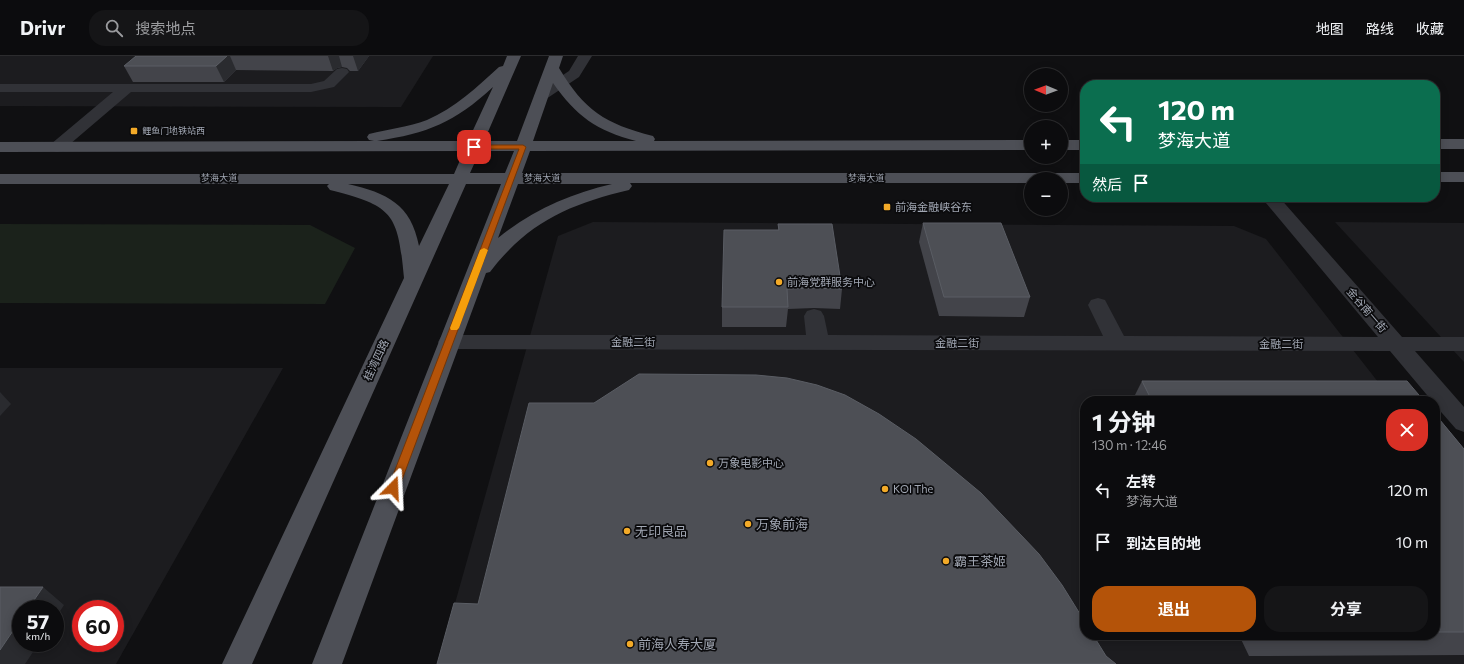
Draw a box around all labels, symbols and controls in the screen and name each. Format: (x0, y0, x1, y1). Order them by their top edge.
search box (89, 10, 369, 46)
text: Drivr (20, 16, 65, 39)
icon: search (103, 17, 125, 39)
text: 搜索地点 (135, 19, 195, 37)
text: 地图 (1316, 20, 1344, 37)
text: 路线 (1366, 20, 1394, 37)
text: 收藏 (1416, 20, 1444, 37)
north arrow (1024, 68, 1068, 112)
map controls (1024, 68, 1068, 216)
text: 120 m (1158, 92, 1235, 126)
icon: left (1092, 96, 1144, 148)
button: + (1024, 120, 1068, 164)
place label: 鲤鱼门地铁站西 (142, 125, 205, 136)
marker: 鲤鱼门地铁站西 (129, 126, 139, 136)
text: 梦海大道 (1158, 129, 1230, 151)
pin (457, 130, 491, 164)
icon: arrive (463, 136, 485, 158)
street label: 梦海大道 (201, 172, 237, 183)
street label: 梦海大道 (524, 172, 560, 183)
street label: 梦海大道 (848, 172, 884, 183)
button: − (1024, 172, 1068, 216)
icon: arrive (1130, 172, 1152, 194)
text: 然后 (1092, 175, 1122, 193)
place label: 前海金融峡谷东 (895, 200, 972, 213)
marker: 前海金融峡谷东 (882, 202, 892, 212)
place label: 前海党群服务中心 (787, 275, 875, 288)
marker: 前海党群服务中心 (774, 277, 784, 287)
street label: 金谷南一街 (1344, 285, 1390, 335)
street label: 金融二街 (611, 335, 655, 348)
street label: 金融二街 (935, 336, 979, 349)
street label: 桂湾四路 (360, 337, 391, 382)
street label: 金融二街 (1259, 337, 1303, 350)
text: 1 分钟 (1092, 407, 1155, 436)
button: close (1386, 409, 1428, 451)
text: 130 m · 12:46 (1092, 437, 1167, 453)
place label: 万象电影中心 (718, 456, 784, 469)
marker: 万象电影中心 (705, 458, 715, 468)
position arrow (372, 467, 414, 509)
text: 左转 (1126, 472, 1156, 490)
icon: left (1092, 479, 1114, 501)
text: 120 m (1388, 481, 1428, 499)
place label: KOI The (893, 482, 934, 495)
marker: KOI The (880, 484, 890, 494)
text: 梦海大道 (1126, 493, 1178, 509)
place label: 万象前海 (756, 516, 808, 532)
marker: 万象前海 (743, 519, 753, 529)
place label: 无印良品 (635, 523, 687, 539)
marker: 无印良品 (622, 526, 632, 536)
icon: arrive (1092, 531, 1114, 553)
text: 10 m (1396, 533, 1428, 551)
text: 到达目的地 (1126, 534, 1201, 552)
place label: 霸王茶姬 (954, 553, 1006, 569)
marker: 霸王茶姬 (941, 556, 951, 566)
button: 退出 (1092, 586, 1256, 632)
button: 分享 (1264, 586, 1428, 632)
speed limit sign: 60 (72, 600, 124, 652)
text: 57 (27, 609, 49, 633)
text: km/h (26, 630, 50, 642)
place label: 前海人寿大厦 (638, 636, 716, 652)
marker: 前海人寿大厦 (625, 639, 635, 649)

